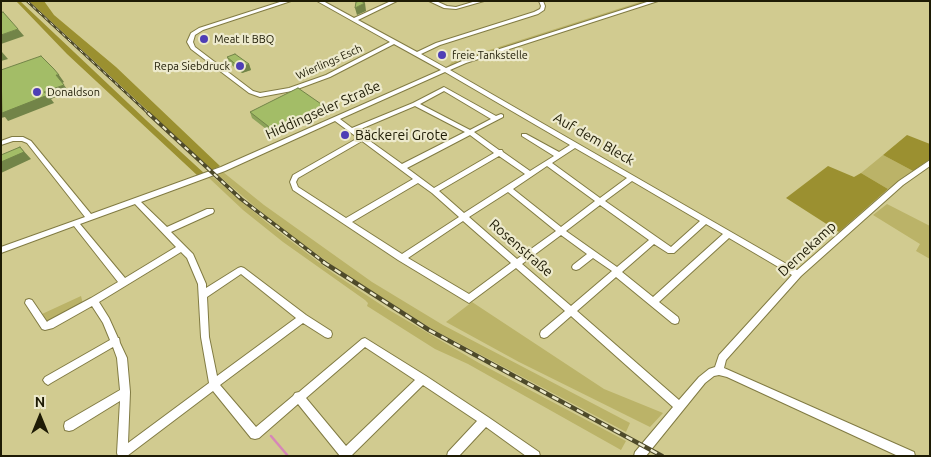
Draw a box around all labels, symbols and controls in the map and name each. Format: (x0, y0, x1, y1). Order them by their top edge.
place label: Meat It BBQ (214, 32, 274, 46)
marker: Meat It BBQ (198, 33, 210, 45)
street label: Wierlings Esch (294, 42, 364, 82)
place label: freie Tankstelle (452, 48, 528, 62)
marker: freie Tankstelle (436, 49, 448, 61)
place label: Repa Siebdruck (154, 59, 230, 73)
marker: Repa Siebdruck (234, 60, 246, 72)
street label: Hiddingseler Straße (263, 77, 383, 143)
place label: Donaldson (47, 85, 100, 99)
marker: Donaldson (31, 86, 43, 98)
street label: Auf dem Bleck (551, 109, 637, 169)
place label: Bäckerei Grote (355, 127, 448, 143)
marker: Bäckerei Grote (339, 129, 351, 141)
street label: Rosenstraße (486, 216, 556, 280)
street label: Dernekamp (775, 218, 839, 280)
north arrow (15, 392, 65, 442)
text: N (35, 394, 45, 410)

